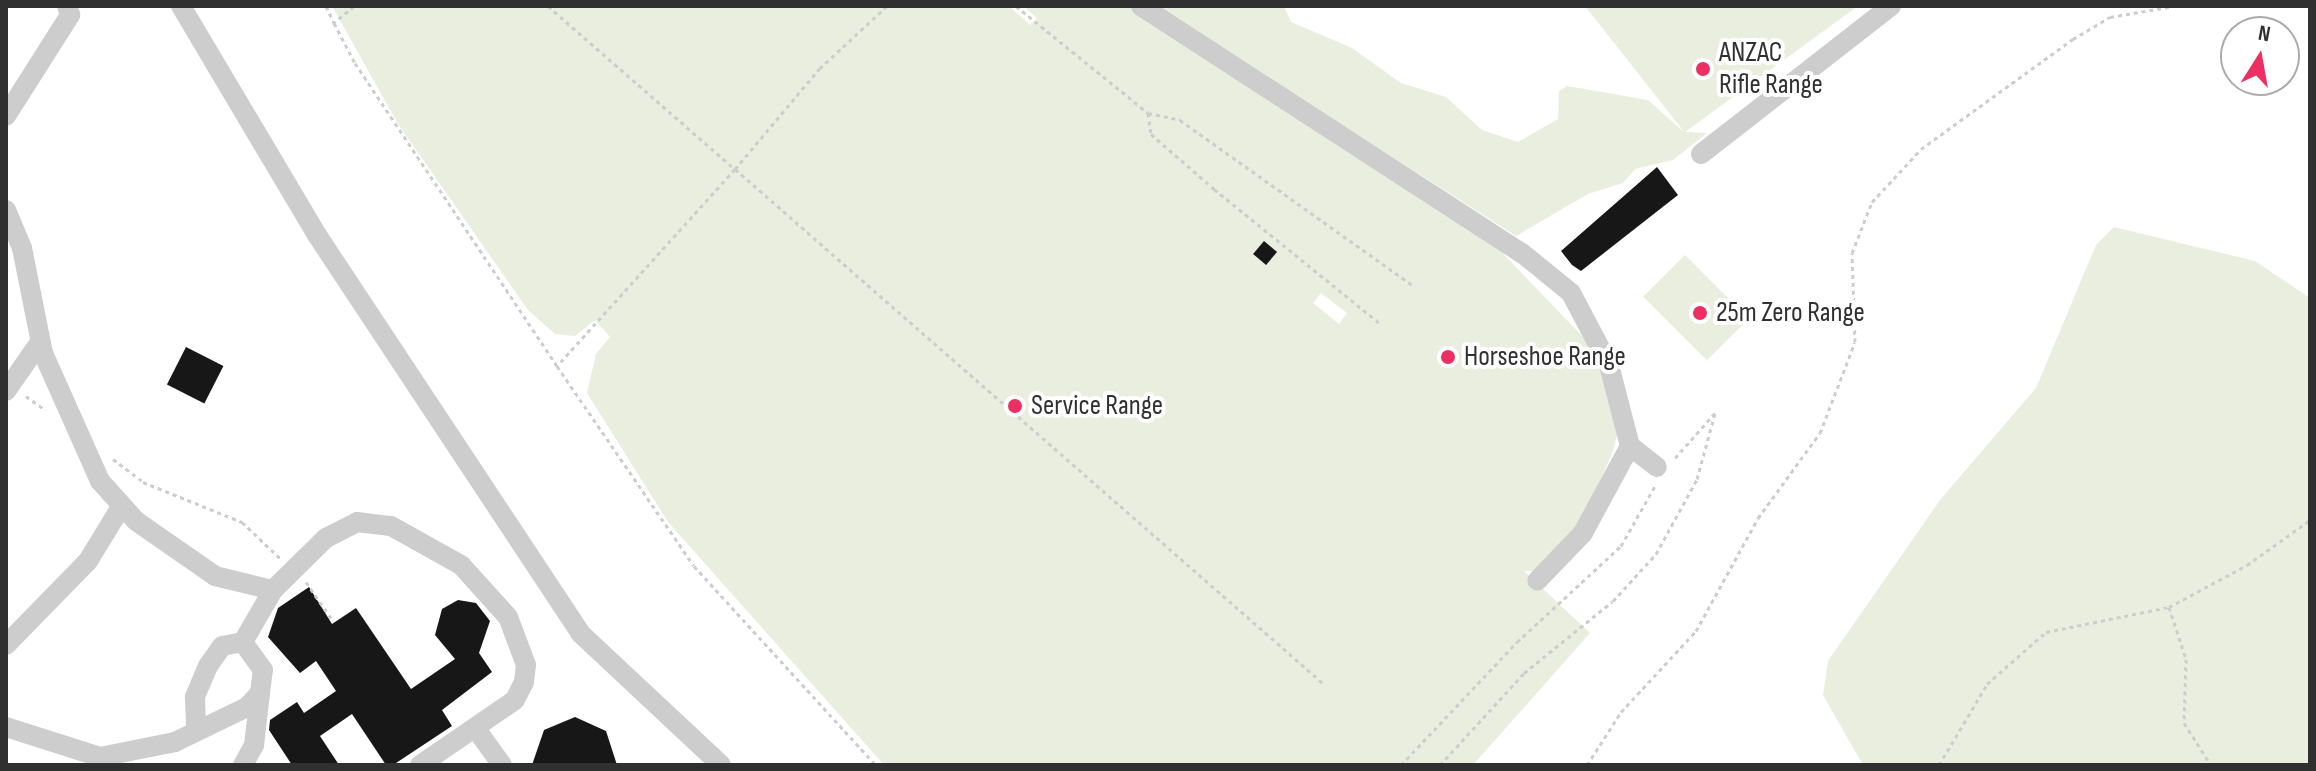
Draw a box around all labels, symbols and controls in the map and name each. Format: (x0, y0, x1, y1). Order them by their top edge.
north arrow (2220, 16, 2300, 96)
text: N (2256, 20, 2273, 48)
place label: ANZAC Rifle Range (1719, 36, 1823, 102)
marker: ANZAC Rifle Range (1694, 60, 1712, 78)
place label: 25m Zero Range (1716, 296, 1865, 330)
marker: 25m Zero Range (1691, 304, 1709, 322)
place label: Horseshoe Range (1464, 340, 1626, 374)
marker: Horseshoe Range (1439, 348, 1457, 366)
place label: Service Range (1031, 389, 1163, 423)
marker: Service Range (1006, 397, 1024, 415)

